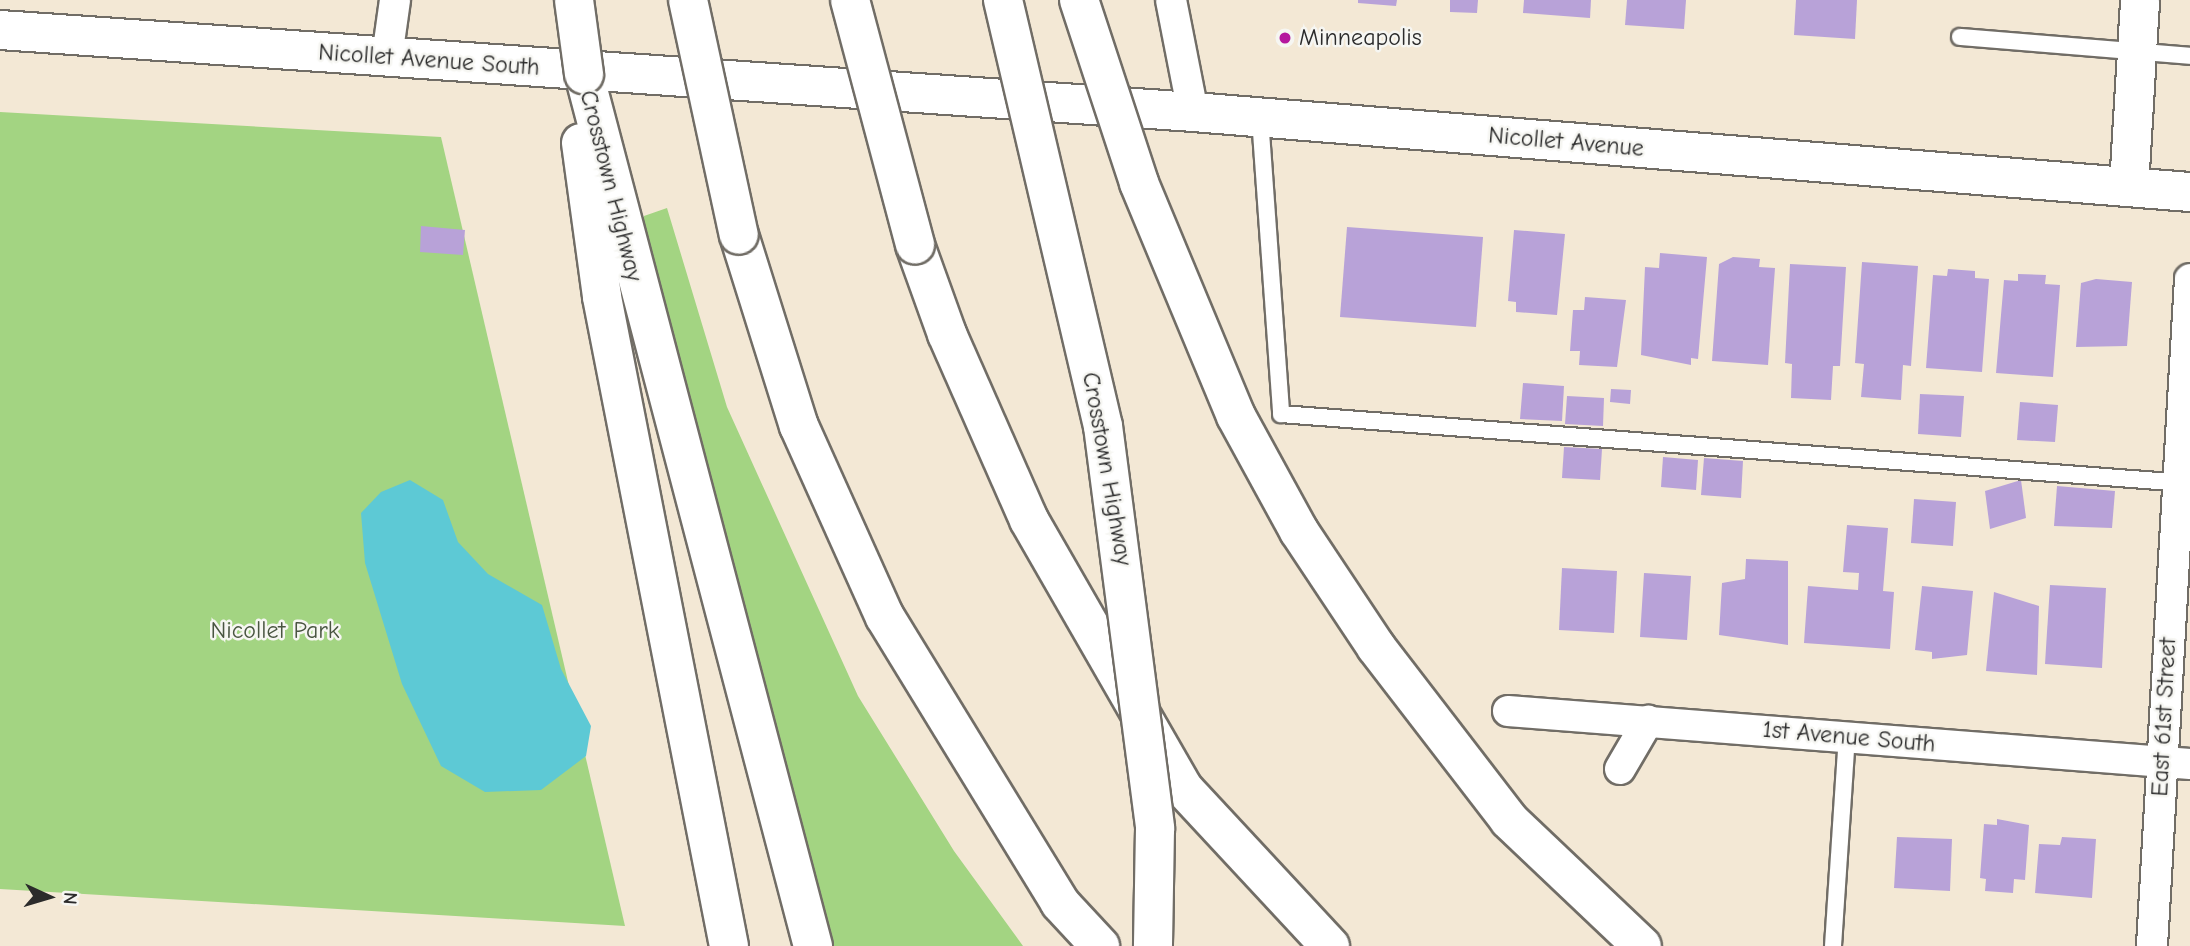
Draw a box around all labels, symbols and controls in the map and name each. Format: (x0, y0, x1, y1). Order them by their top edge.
place label: Minneapolis (1299, 24, 1422, 52)
marker: Minneapolis (1277, 30, 1293, 46)
street label: Nicollet Avenue South (317, 38, 541, 82)
street label: Crosstown Highway (573, 87, 649, 285)
street label: Nicollet Avenue (1487, 121, 1645, 163)
street label: Crosstown Highway (1076, 370, 1138, 568)
park label: Nicollet Park (211, 617, 339, 645)
street label: East 61st Street (2145, 637, 2183, 797)
street label: 1st Avenue South (1761, 715, 1937, 759)
north arrow (14, 862, 84, 932)
text: N (59, 892, 81, 905)

